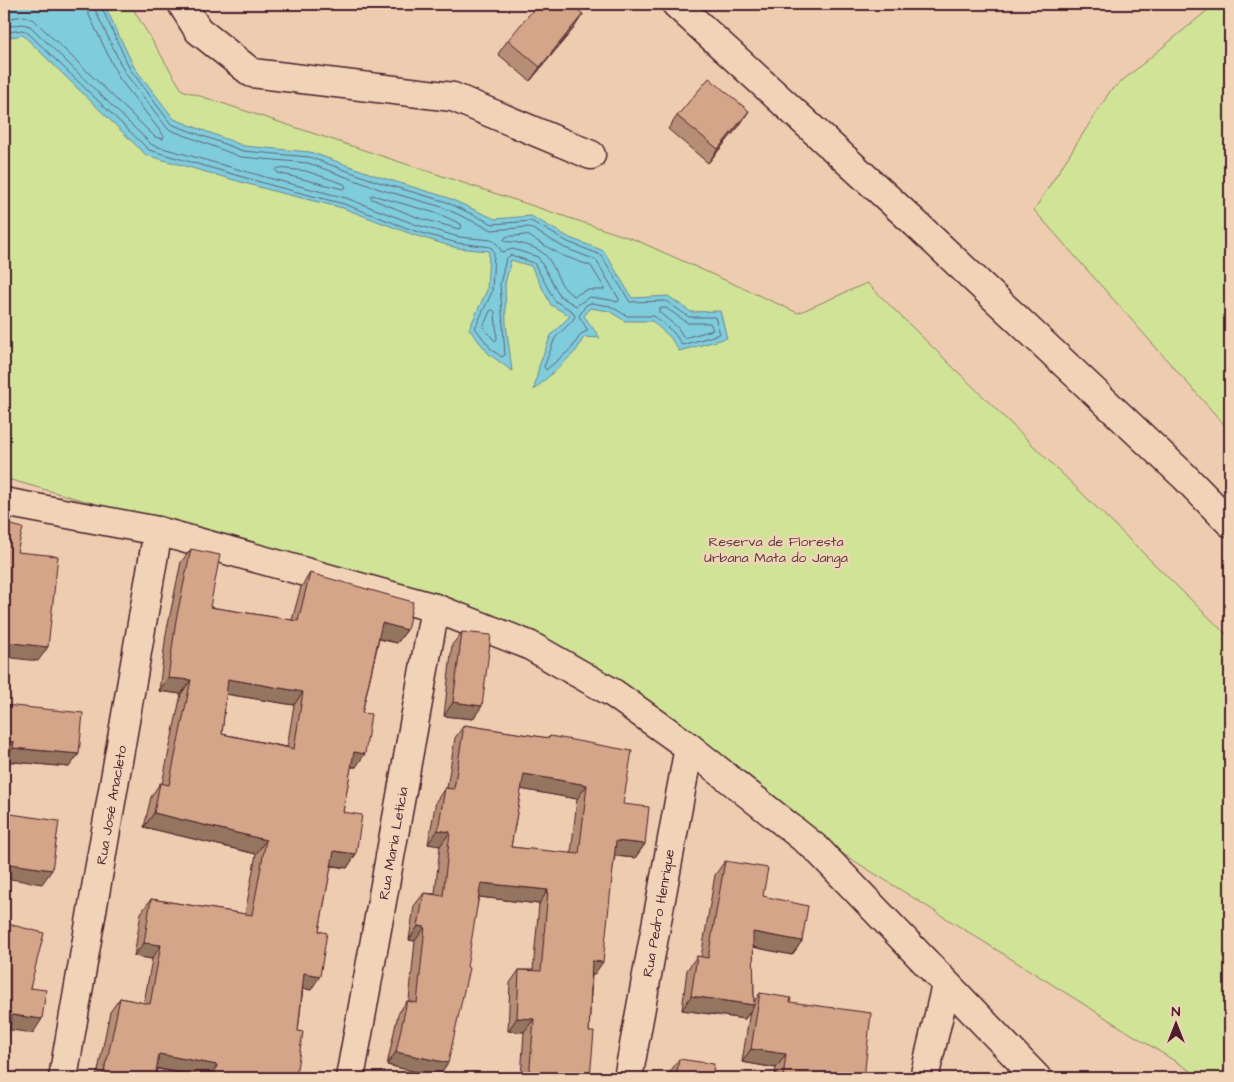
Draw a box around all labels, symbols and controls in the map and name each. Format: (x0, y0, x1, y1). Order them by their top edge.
park label: Reserva de Floresta Urbana Mata do Janga (704, 532, 848, 568)
street label: Rua José Anacleto (92, 744, 132, 866)
street label: Rua Maria Leticia (374, 785, 414, 901)
street label: Rua Pedro Henrique (638, 847, 680, 979)
north arrow (1152, 1000, 1202, 1050)
text: N (1172, 1002, 1181, 1022)

